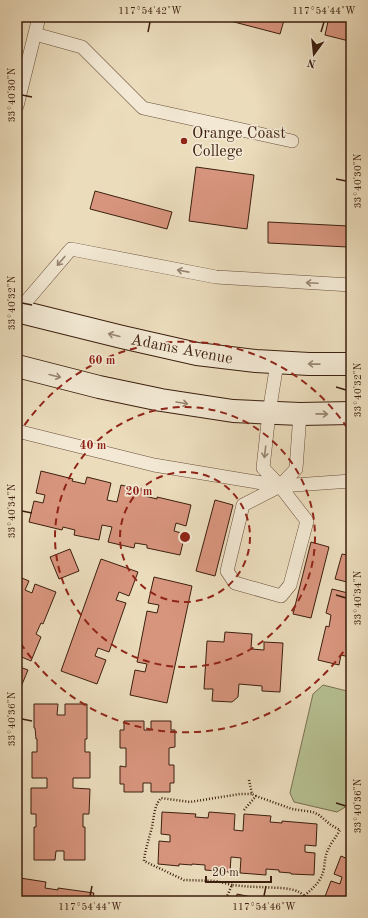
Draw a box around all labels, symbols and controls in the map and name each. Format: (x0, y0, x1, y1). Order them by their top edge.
text: 117°54'42"W (118, 6, 182, 16)
text: 117°54'44"W (292, 6, 356, 16)
north arrow (294, 34, 334, 74)
text: N (306, 56, 317, 69)
text: 33°40'30"N (7, 67, 17, 122)
place label: Orange Coast College (192, 126, 286, 160)
marker: Orange Coast College (179, 136, 189, 146)
text: 33°40'30"N (353, 153, 363, 208)
one-way arrow (56, 256, 65, 266)
one-way arrow (177, 266, 190, 274)
text: 33°40'32"N (7, 275, 17, 330)
one-way arrow (306, 279, 319, 286)
one-way arrow (108, 331, 121, 339)
street label: Adams Avenue (129, 332, 234, 368)
text: 60 m (89, 355, 116, 367)
one-way arrow (308, 360, 321, 368)
text: 33°40'32"N (353, 362, 363, 417)
one-way arrow (48, 373, 61, 380)
one-way arrow (175, 399, 188, 407)
one-way arrow (315, 410, 328, 418)
text: 40 m (80, 440, 107, 452)
one-way arrow (261, 445, 268, 458)
text: 33°40'34"N (7, 483, 17, 538)
text: 20 m (126, 486, 153, 498)
centre of rings (178, 530, 192, 544)
text: 33°40'34"N (353, 570, 363, 625)
text: 33°40'36"N (7, 691, 17, 746)
text: 33°40'36"N (353, 778, 363, 833)
scale bar (206, 858, 271, 884)
text: 20 m (212, 867, 239, 879)
text: 117°54'44"W (58, 902, 122, 912)
text: 117°54'46"W (232, 902, 296, 912)

